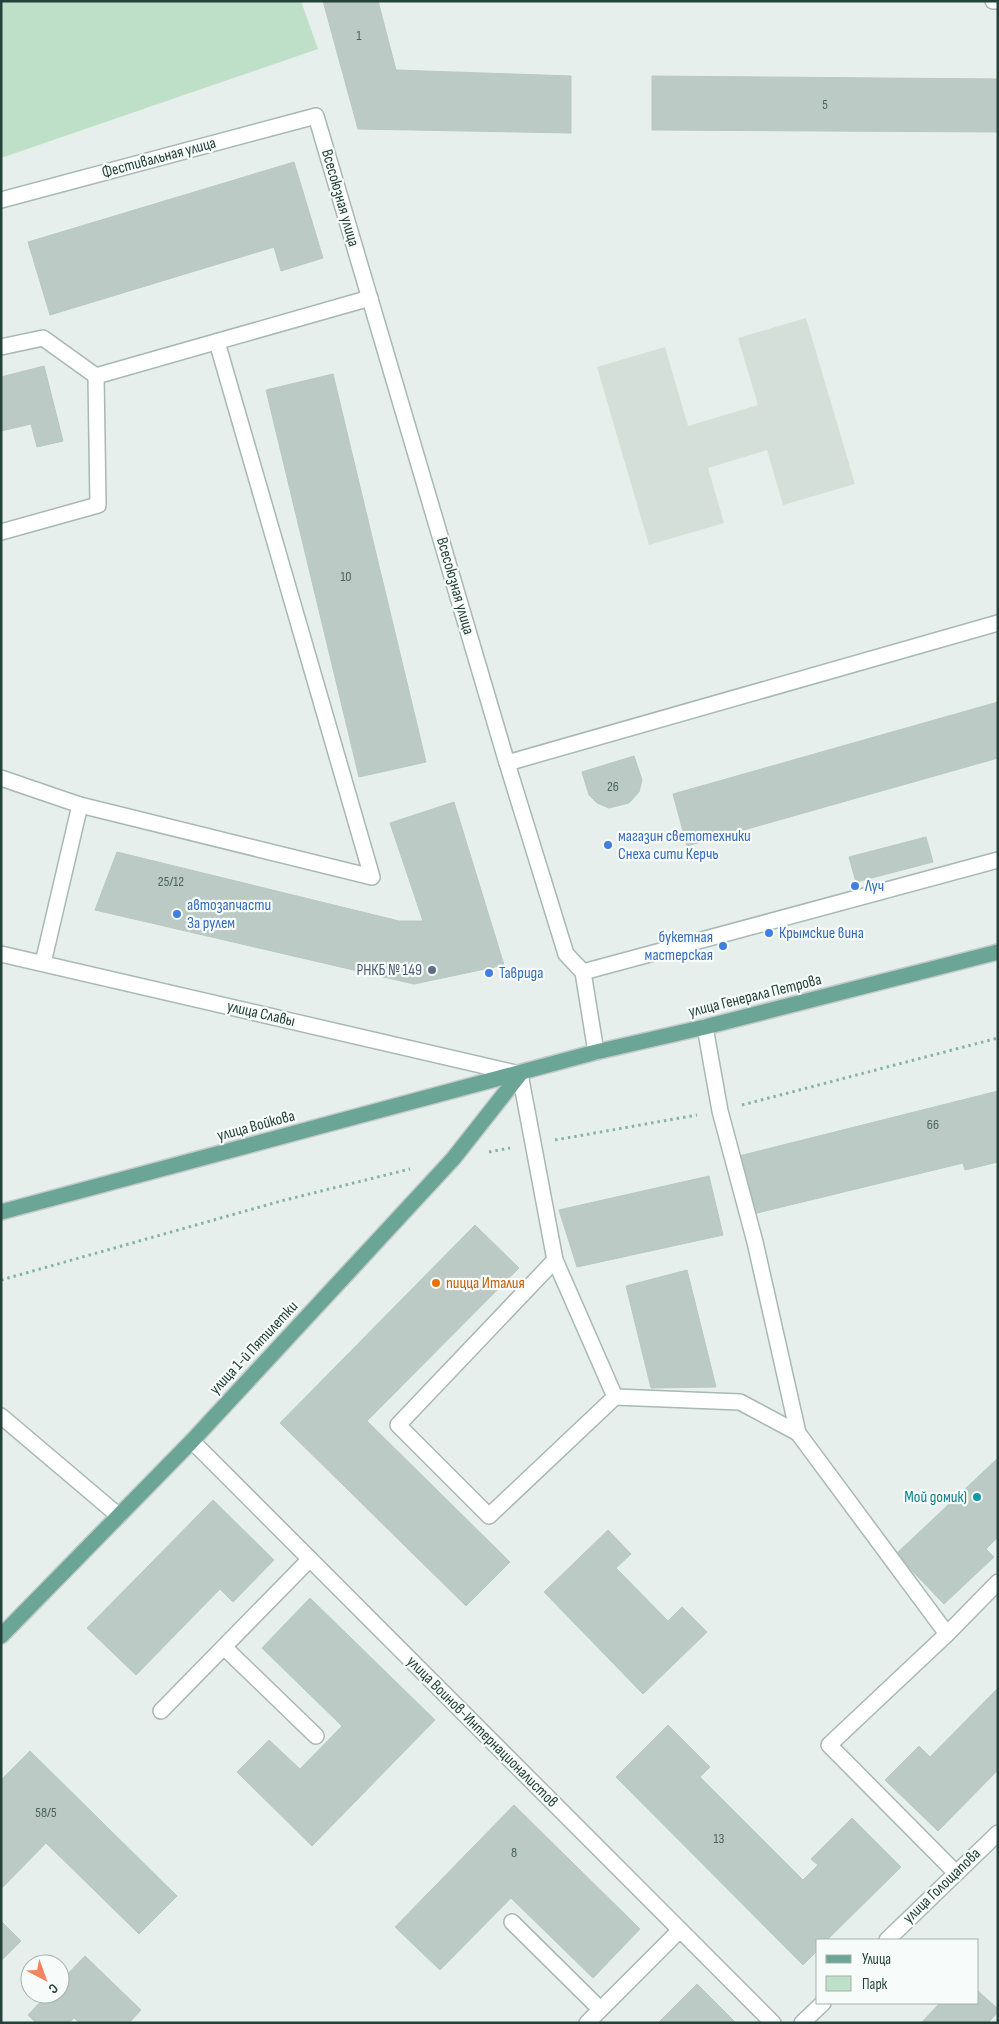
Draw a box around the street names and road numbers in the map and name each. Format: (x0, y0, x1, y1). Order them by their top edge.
street label: Фестивальная улица (100, 134, 218, 182)
street label: Всесоюзная улица (317, 147, 363, 249)
street label: Всесоюзная улица (432, 535, 478, 637)
street label: улица Генерала Петрова (687, 970, 823, 1022)
street label: улица Славы (225, 997, 297, 1031)
street label: улица Войкова (215, 1107, 297, 1145)
street label: улица 1-й Пятилетки (206, 1297, 302, 1399)
street label: улица Воинов-Интернационалистов (402, 1652, 562, 1812)
street label: улица Голощапова (899, 1844, 985, 1928)

